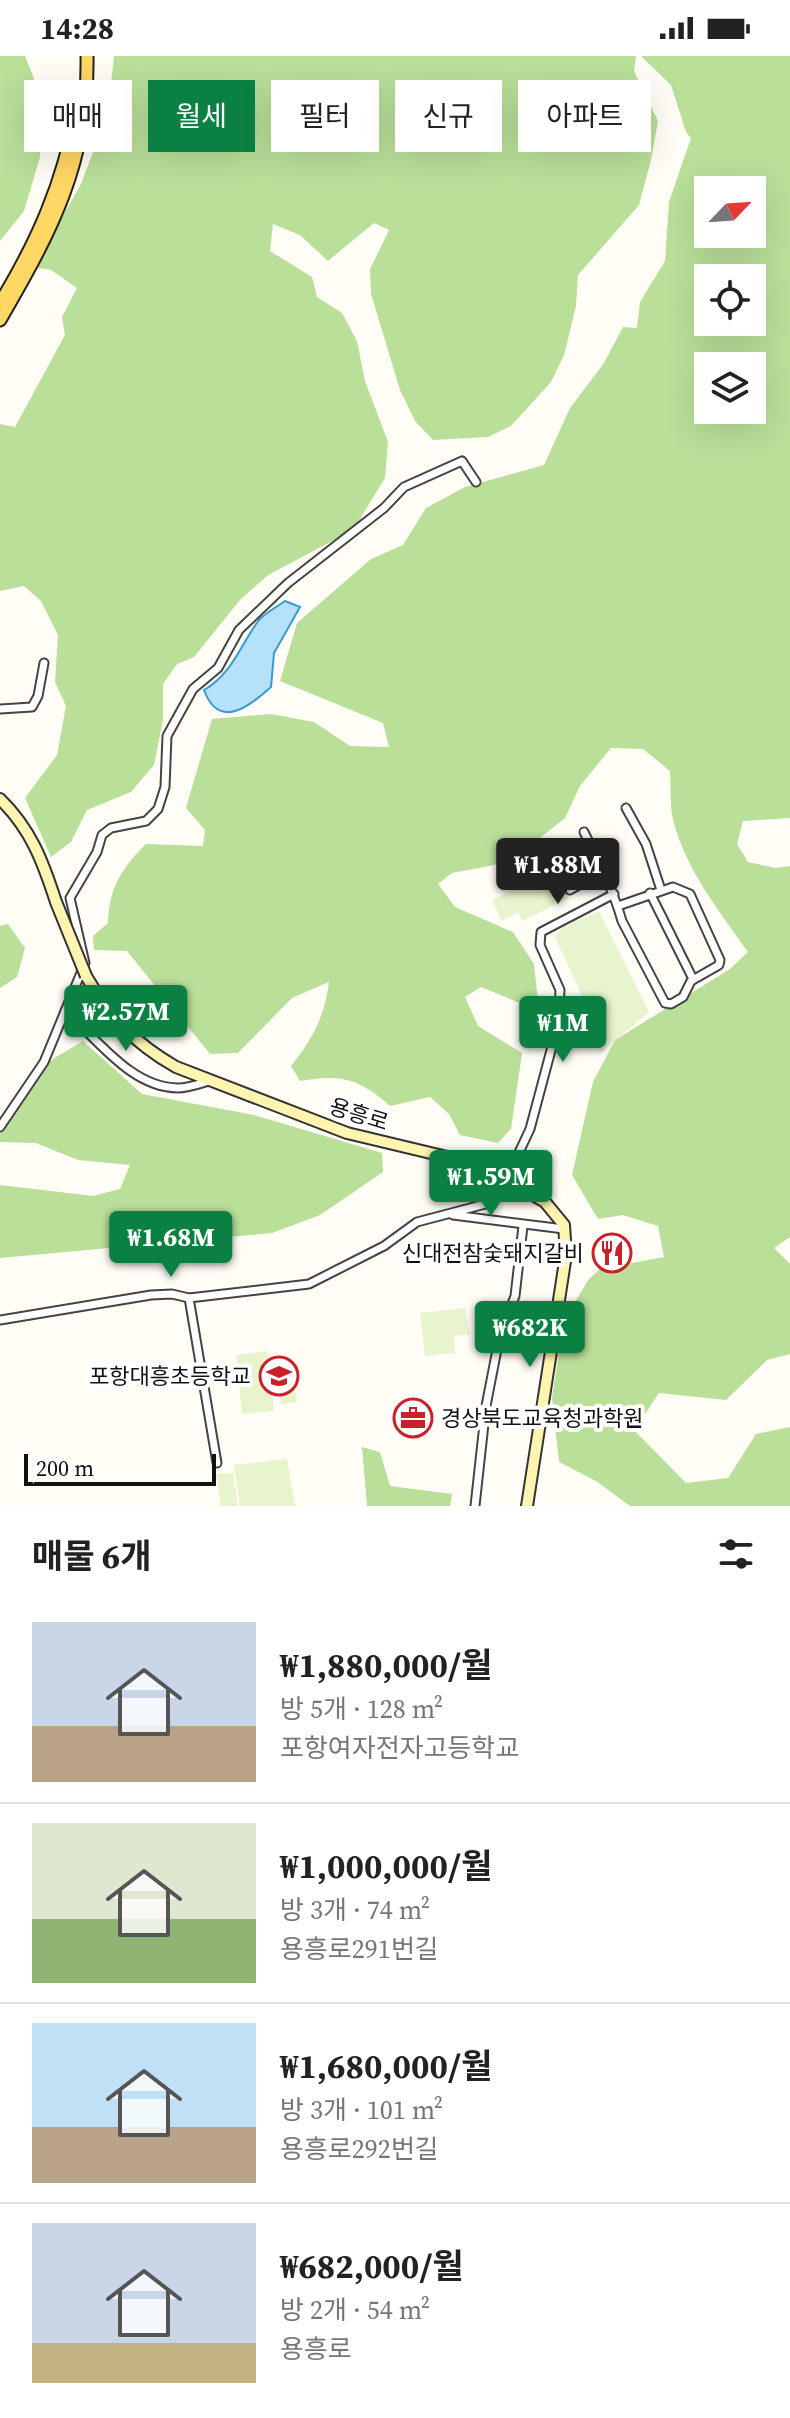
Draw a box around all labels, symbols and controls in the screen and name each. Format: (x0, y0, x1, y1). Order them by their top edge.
text: 14:28 (40, 8, 114, 49)
chip: 매매 (24, 80, 132, 152)
chip: 월세 (148, 80, 255, 152)
chip: 필터 (271, 80, 379, 152)
chip: 신규 (395, 80, 502, 152)
chip: 아파트 (518, 80, 651, 152)
north arrow (694, 176, 766, 248)
map controls (694, 176, 766, 424)
button: locate (694, 264, 766, 336)
button: layers (694, 352, 766, 424)
pin: ₩1.88M (493, 838, 623, 906)
text: ₩1.88M (514, 846, 602, 882)
pin: ₩2.57M (61, 985, 191, 1053)
text: ₩2.57M (82, 993, 170, 1029)
pin: ₩1M (524, 996, 602, 1064)
text: ₩1M (537, 1004, 589, 1040)
street label: 용흥로 (326, 1091, 392, 1137)
pin: ₩1.59M (426, 1150, 556, 1218)
text: ₩1.59M (447, 1158, 535, 1194)
pin: ₩1.68M (106, 1211, 236, 1279)
text: ₩1.68M (127, 1219, 215, 1255)
restaurant icon: 신대전참숯돼지갈비 (591, 1232, 633, 1274)
place label: 신대전참숯돼지갈비 (402, 1238, 584, 1268)
pin: ₩682K (474, 1301, 586, 1369)
text: ₩682K (493, 1309, 567, 1345)
school or university icon: 포항대흥초등학교 (258, 1355, 300, 1397)
place label: 포항대흥초등학교 (89, 1361, 251, 1391)
office icon: 경상북도교육청과학원 (392, 1397, 434, 1439)
place label: 경상북도교육청과학원 (441, 1403, 643, 1433)
scale bar (24, 1450, 216, 1486)
text: 200 m (36, 1453, 94, 1483)
icon: filters (714, 1532, 758, 1576)
text: 매물 6개 (32, 1533, 152, 1579)
text: ₩1,880,000/월 (280, 1642, 492, 1688)
icon: home (96, 1654, 192, 1750)
text: 방 5개 · 128 m² (280, 1691, 443, 1727)
text: 포항여자전자고등학교 (280, 1730, 519, 1766)
text: ₩1,000,000/월 (280, 1843, 492, 1889)
icon: home (96, 1855, 192, 1951)
text: 방 3개 · 74 m² (280, 1892, 430, 1928)
text: 용흥로291번길 (280, 1931, 439, 1967)
text: ₩1,680,000/월 (280, 2043, 492, 2089)
icon: home (96, 2055, 192, 2151)
text: 방 3개 · 101 m² (280, 2092, 443, 2128)
text: 용흥로292번길 (280, 2131, 439, 2167)
text: ₩682,000/월 (280, 2243, 464, 2289)
icon: home (96, 2255, 192, 2351)
text: 방 2개 · 54 m² (280, 2292, 430, 2328)
text: 용흥로 (280, 2331, 352, 2367)

